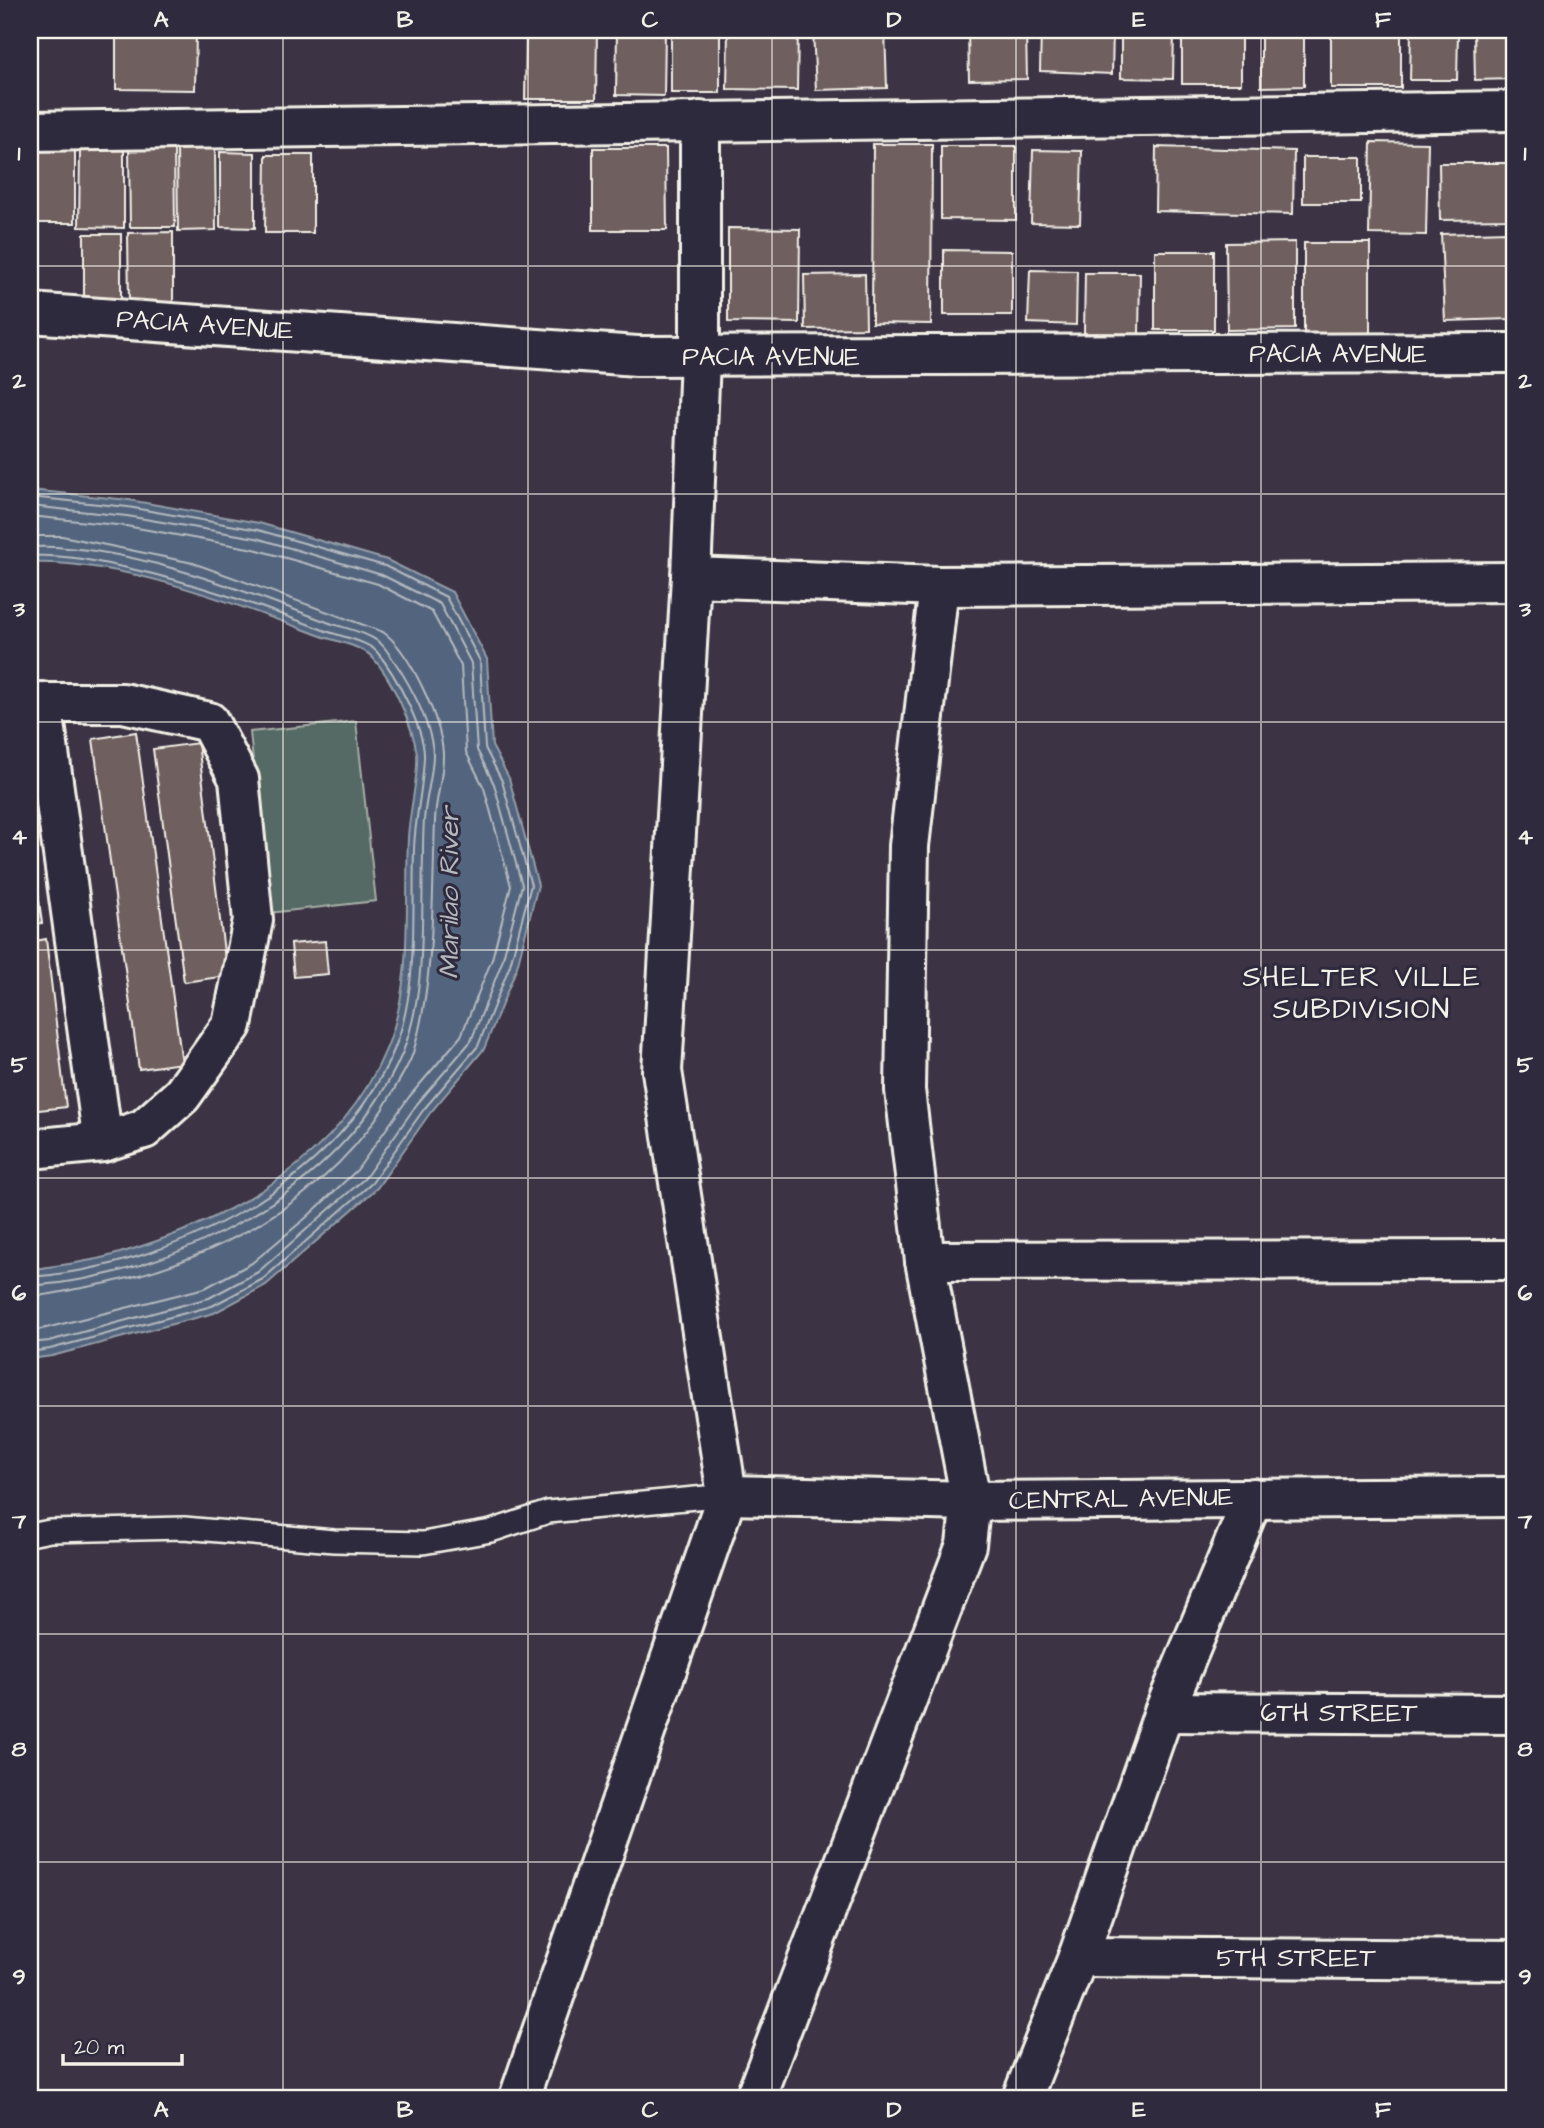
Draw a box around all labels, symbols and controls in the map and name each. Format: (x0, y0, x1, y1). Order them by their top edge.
text: A (154, 4, 169, 36)
text: B (397, 4, 414, 36)
text: C (642, 4, 659, 36)
text: D (887, 4, 902, 36)
text: E (1132, 4, 1146, 36)
text: F (1375, 4, 1392, 36)
text: 1 (18, 137, 21, 169)
text: 1 (1524, 137, 1527, 169)
street label: PACIA AVENUE (115, 301, 295, 349)
street label: PACIA AVENUE (1249, 336, 1427, 372)
street label: PACIA AVENUE (682, 339, 860, 375)
text: 2 (11, 365, 26, 397)
text: 2 (1517, 365, 1532, 397)
text: 3 (12, 593, 25, 625)
text: 3 (1518, 593, 1531, 625)
water label: Marilao River (430, 804, 469, 979)
text: 4 (11, 821, 27, 853)
text: 4 (1517, 821, 1533, 853)
district label: SHELTER VILLE SUBDIVISION (1242, 958, 1482, 1029)
text: 5 (11, 1049, 28, 1081)
text: 5 (1517, 1049, 1534, 1081)
text: 6 (12, 1277, 27, 1309)
text: 6 (1518, 1277, 1533, 1309)
street label: CENTRAL AVENUE (1008, 1479, 1234, 1519)
text: 7 (11, 1505, 27, 1537)
text: 7 (1517, 1505, 1533, 1537)
street label: 6TH STREET (1260, 1695, 1418, 1731)
text: 8 (12, 1733, 27, 1765)
text: 8 (1518, 1733, 1533, 1765)
street label: 5TH STREET (1216, 1940, 1376, 1976)
text: 9 (12, 1961, 26, 1993)
text: 9 (1518, 1961, 1532, 1993)
scale bar (63, 2023, 182, 2067)
text: 20 m (74, 2033, 125, 2062)
text: A (154, 2094, 169, 2126)
text: B (397, 2094, 414, 2126)
text: C (642, 2094, 659, 2126)
text: D (887, 2094, 902, 2126)
text: E (1132, 2094, 1146, 2126)
text: F (1375, 2094, 1392, 2126)

